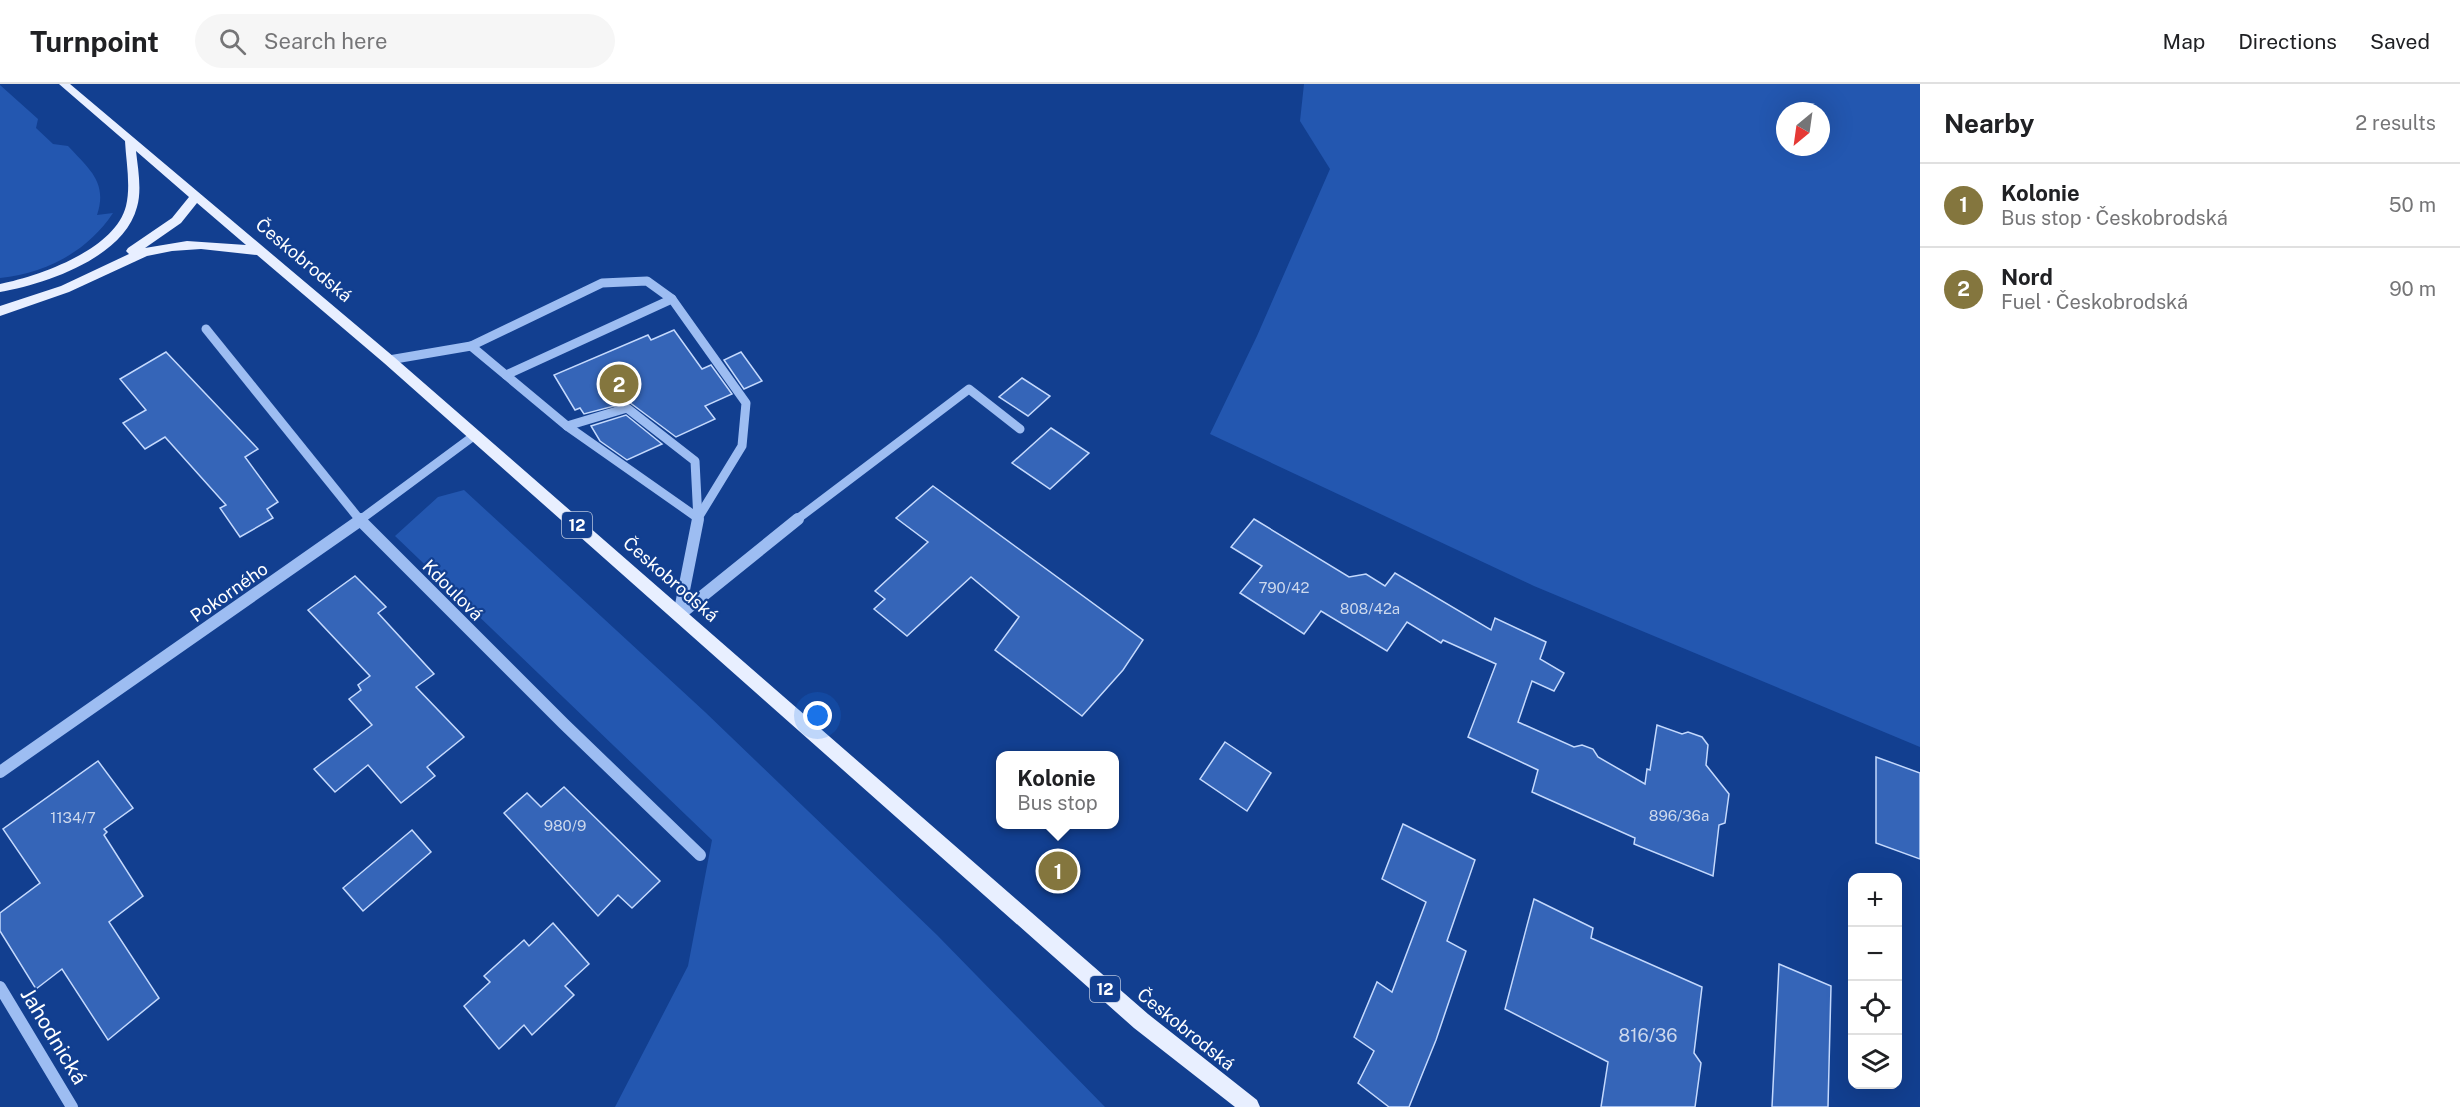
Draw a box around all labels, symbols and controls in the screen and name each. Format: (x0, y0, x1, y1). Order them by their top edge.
search box (195, 14, 615, 68)
text: Turnpoint (30, 25, 159, 58)
icon: search (216, 25, 249, 58)
text: Search here (264, 28, 387, 54)
text: Map (2163, 29, 2205, 54)
text: Directions (2238, 29, 2337, 54)
text: Saved (2370, 29, 2430, 54)
north arrow (1776, 102, 1830, 156)
text: Nearby (1944, 108, 2034, 139)
text: 2 results (2355, 111, 2436, 135)
text: Kolonie (2001, 180, 2080, 206)
text: 1 (1959, 193, 1968, 217)
text: 50 m (2389, 193, 2436, 217)
text: Bus stop · Českobrodská (2001, 206, 2228, 230)
street label: Českobrodská (252, 214, 356, 306)
text: Nord (2001, 264, 2053, 290)
text: 2 (1957, 277, 1970, 301)
text: 90 m (2389, 277, 2436, 301)
text: Fuel · Českobrodská (2001, 290, 2188, 314)
pin: 2 (600, 362, 638, 406)
road number: 12 (562, 512, 592, 538)
street label: Českobrodská (619, 532, 723, 626)
street label: Kdoulová (418, 555, 488, 625)
street label: Pokorného (186, 558, 272, 626)
house number: 790/42 (1259, 579, 1309, 596)
house number: 808/42a (1340, 600, 1400, 617)
your location (803, 701, 832, 730)
popup (996, 751, 1119, 829)
text: Kolonie (1017, 765, 1096, 791)
text: Bus stop (1017, 791, 1098, 815)
house number: 896/36a (1649, 807, 1709, 824)
house number: 1134/7 (50, 809, 96, 826)
house number: 980/9 (544, 817, 586, 834)
pin: 1 (1038, 848, 1078, 894)
map controls (1848, 873, 1902, 1089)
button: + (1848, 873, 1902, 927)
button: − (1848, 927, 1902, 981)
road number: 12 (1090, 976, 1120, 1002)
button: locate (1848, 981, 1902, 1035)
street label: Jahodnická (15, 983, 93, 1089)
street label: Českobrodská (1133, 983, 1239, 1075)
house number: 816/36 (1619, 1025, 1677, 1046)
button: layers (1848, 1035, 1902, 1089)

